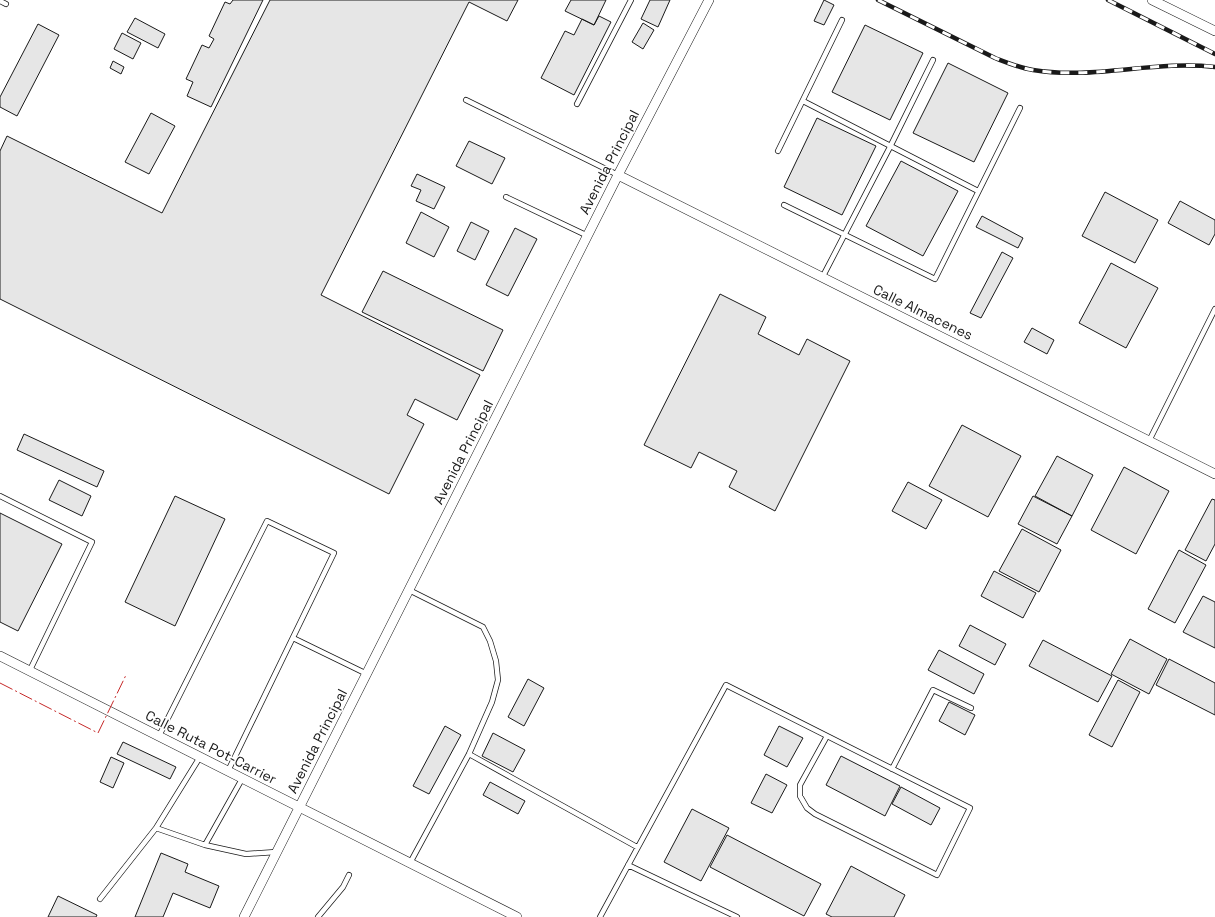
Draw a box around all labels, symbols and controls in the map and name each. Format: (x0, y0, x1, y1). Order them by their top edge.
street label: Avenida Principal (575, 107, 643, 217)
street label: Calle Almacenes (870, 280, 976, 344)
street label: Avenida Principal (429, 397, 497, 507)
street label: Avenida Principal (283, 686, 351, 796)
street label: Calle Ruta Pot-Carrier (142, 706, 280, 788)

